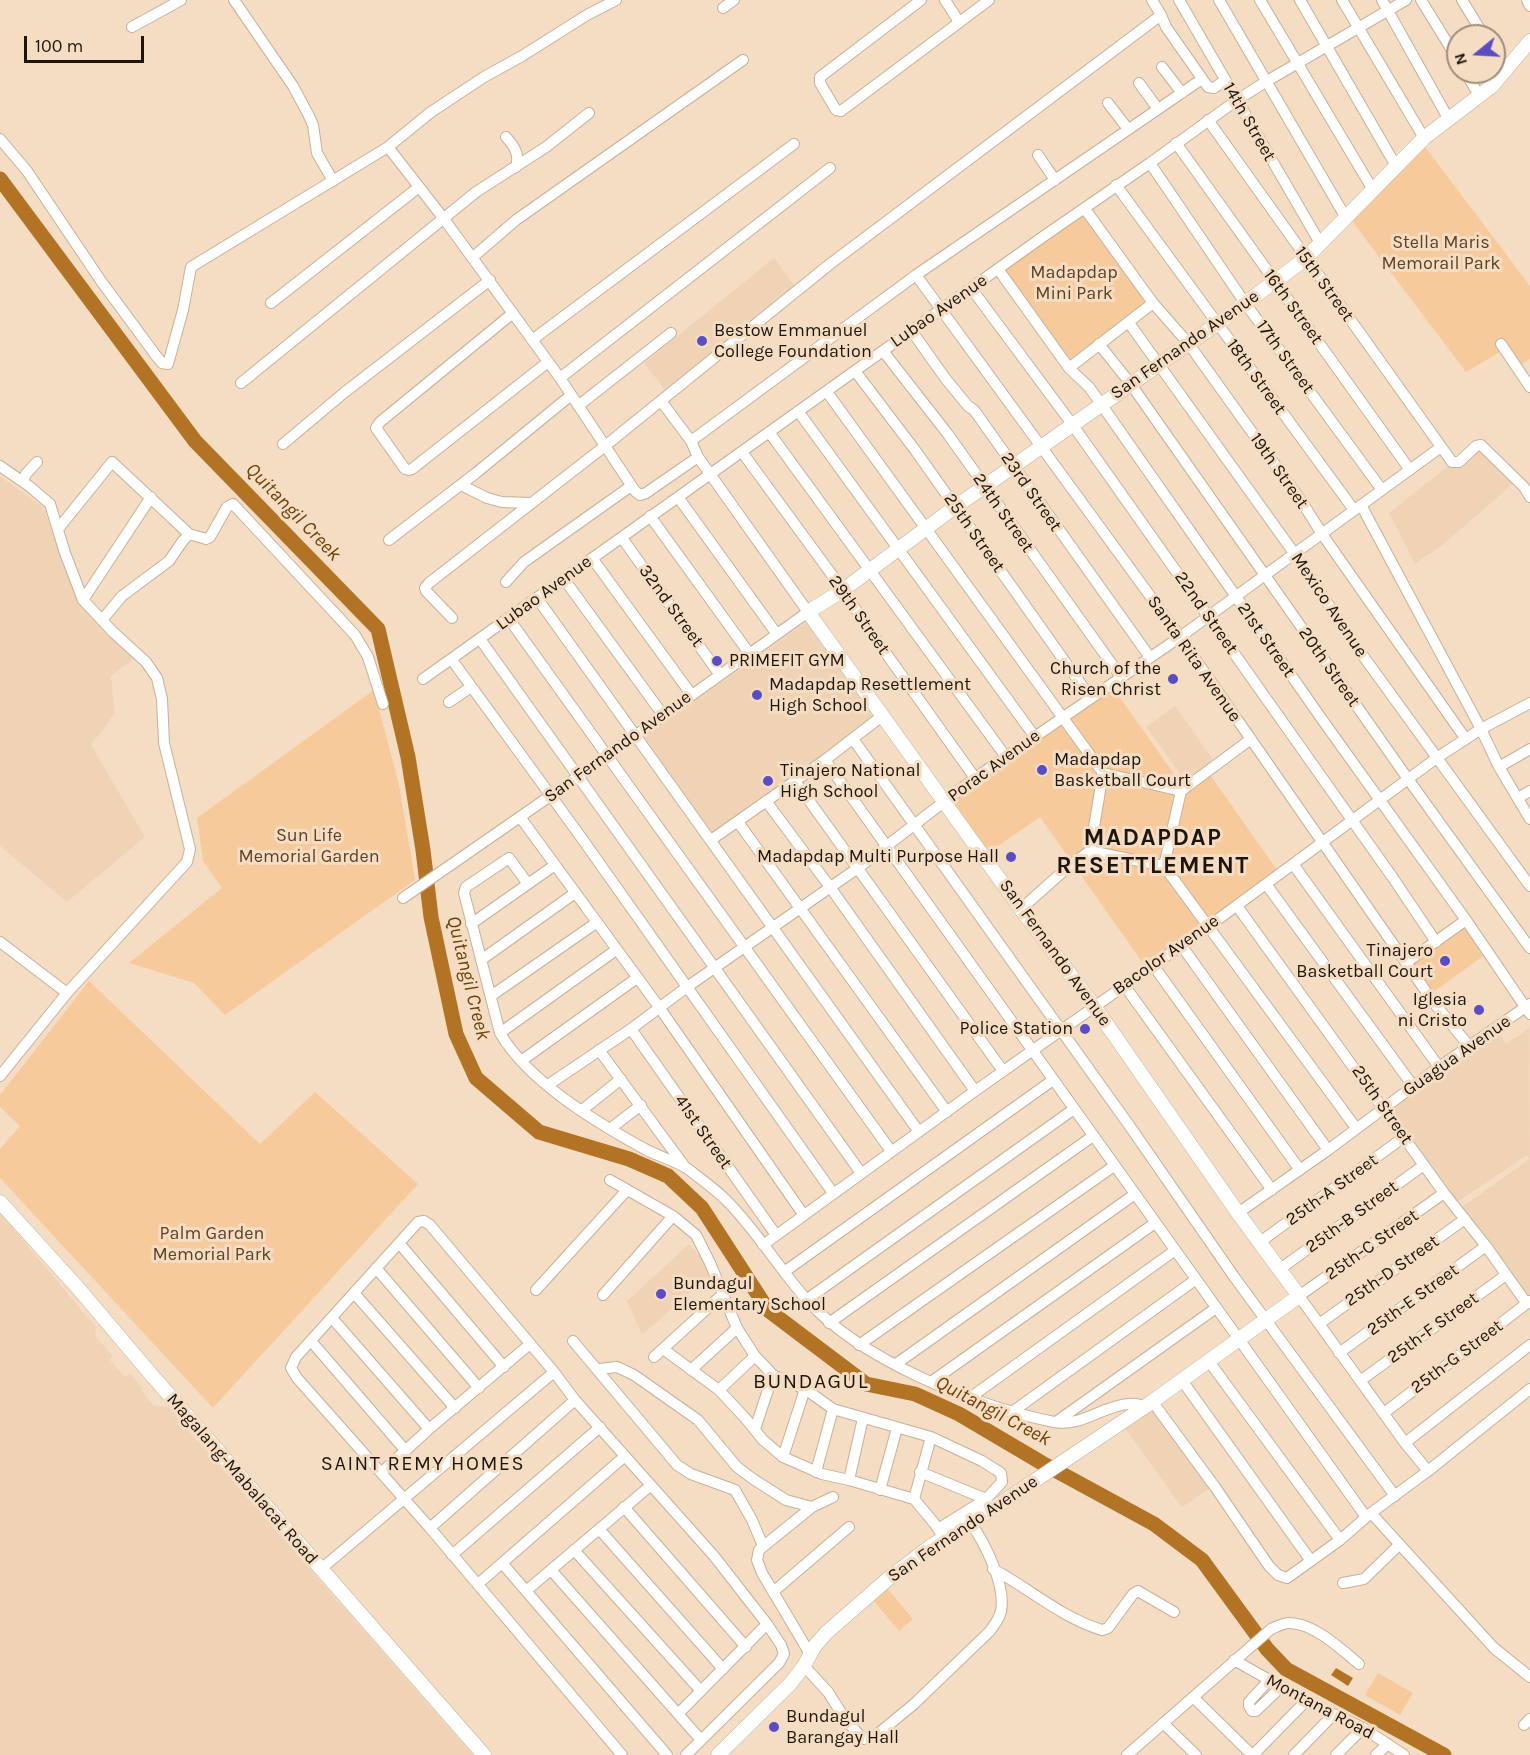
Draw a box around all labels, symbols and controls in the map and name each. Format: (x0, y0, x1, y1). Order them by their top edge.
scale bar (27, 24, 147, 62)
north arrow (1446, 24, 1506, 84)
text: 100 m (35, 35, 83, 57)
text: N (1450, 51, 1471, 68)
street label: 14th Street (1218, 79, 1280, 165)
park label: Stella Maris Memorail Park (1382, 232, 1500, 274)
street label: 15th Street (1290, 242, 1358, 326)
park label: Madapdap Mini Park (1030, 262, 1118, 304)
street label: 16th Street (1259, 265, 1327, 349)
street label: Lubao Avenue (886, 270, 992, 352)
street label: San Fernando Avenue (1107, 286, 1263, 404)
street label: 17th Street (1251, 316, 1319, 398)
place label: Bestow Emmanuel College Foundation (714, 320, 872, 362)
marker: Bestow Emmanuel College Foundation (695, 334, 709, 348)
street label: 18th Street (1221, 335, 1291, 419)
street label: 19th Street (1245, 429, 1313, 513)
street label: 23rd Street (996, 448, 1066, 536)
water label: Quitangil Creek (240, 458, 346, 566)
street label: 24th Street (968, 469, 1038, 557)
street label: 25th Street (939, 489, 1009, 577)
street label: Mexico Avenue (1286, 549, 1372, 661)
street label: Lubao Avenue (492, 551, 596, 635)
street label: 32nd Street (634, 561, 708, 651)
street label: 22nd Street (1170, 567, 1242, 659)
street label: 29th Street (824, 571, 894, 659)
street label: Santa Rita Avenue (1142, 592, 1246, 726)
street label: 21st Street (1232, 598, 1300, 682)
street label: 20th Street (1294, 623, 1364, 711)
place label: PRIMEFIT GYM (729, 650, 845, 672)
marker: PRIMEFIT GYM (710, 654, 724, 668)
place label: Church of the Risen Christ (1050, 658, 1161, 700)
marker: Church of the Risen Christ (1166, 672, 1180, 686)
place label: Madapdap Resettlement High School (769, 674, 971, 716)
street label: San Fernando Avenue (540, 686, 696, 808)
marker: Madapdap Resettlement High School (750, 688, 764, 702)
street label: Porac Avenue (944, 725, 1044, 807)
place label: Madapdap Basketball Court (1054, 749, 1191, 792)
place label: Tinajero National High School (780, 760, 921, 802)
marker: Madapdap Basketball Court (1035, 763, 1049, 777)
marker: Tinajero National High School (761, 774, 775, 788)
district label: MADAPDAP RESETTLEMENT (1056, 824, 1250, 880)
park label: Sun Life Memorial Garden (238, 825, 380, 868)
place label: Madapdap Multi Purpose Hall (757, 846, 999, 868)
marker: Madapdap Multi Purpose Hall (1004, 850, 1018, 864)
street label: San Fernando Avenue (994, 875, 1116, 1031)
street label: Bacolor Avenue (1109, 910, 1223, 1000)
water label: Quitangil Creek (441, 913, 495, 1043)
place label: Tinajero Basketball Court (1296, 940, 1433, 982)
marker: Tinajero Basketball Court (1438, 954, 1452, 968)
place label: Iglesia ni Cristo (1398, 989, 1467, 1032)
marker: Iglesia ni Cristo (1472, 1003, 1486, 1017)
street label: Guagua Avenue (1399, 1011, 1515, 1101)
place label: Police Station (960, 1018, 1073, 1040)
marker: Police Station (1078, 1022, 1092, 1036)
street label: 25th Street (1347, 1061, 1417, 1149)
street label: 41st Street (670, 1091, 736, 1173)
street label: 25th-A Street (1282, 1149, 1382, 1231)
street label: 25th-B Street (1301, 1176, 1403, 1258)
street label: 25th-C Street (1321, 1205, 1423, 1285)
park label: Palm Garden Memorial Park (153, 1223, 271, 1266)
street label: 25th-D Street (1341, 1231, 1443, 1311)
street label: 25th-E Street (1363, 1259, 1463, 1341)
place label: Bundagul Elementary School (673, 1273, 826, 1316)
marker: Bundagul Elementary School (654, 1287, 668, 1301)
street label: 25th-F Street (1383, 1288, 1483, 1368)
street label: 25th-G Street (1407, 1315, 1507, 1399)
district label: BUNDAGUL (753, 1369, 869, 1395)
water label: Quitangil Creek (931, 1371, 1055, 1451)
street label: Magalang-Mabalacat Road (162, 1389, 322, 1569)
district label: SAINT REMY HOMES (321, 1452, 525, 1476)
street label: San Fernando Avenue (884, 1471, 1042, 1587)
street label: Montana Road (1262, 1670, 1378, 1744)
place label: Bundagul Barangay Hall (786, 1706, 899, 1748)
marker: Bundagul Barangay Hall (767, 1720, 781, 1734)

